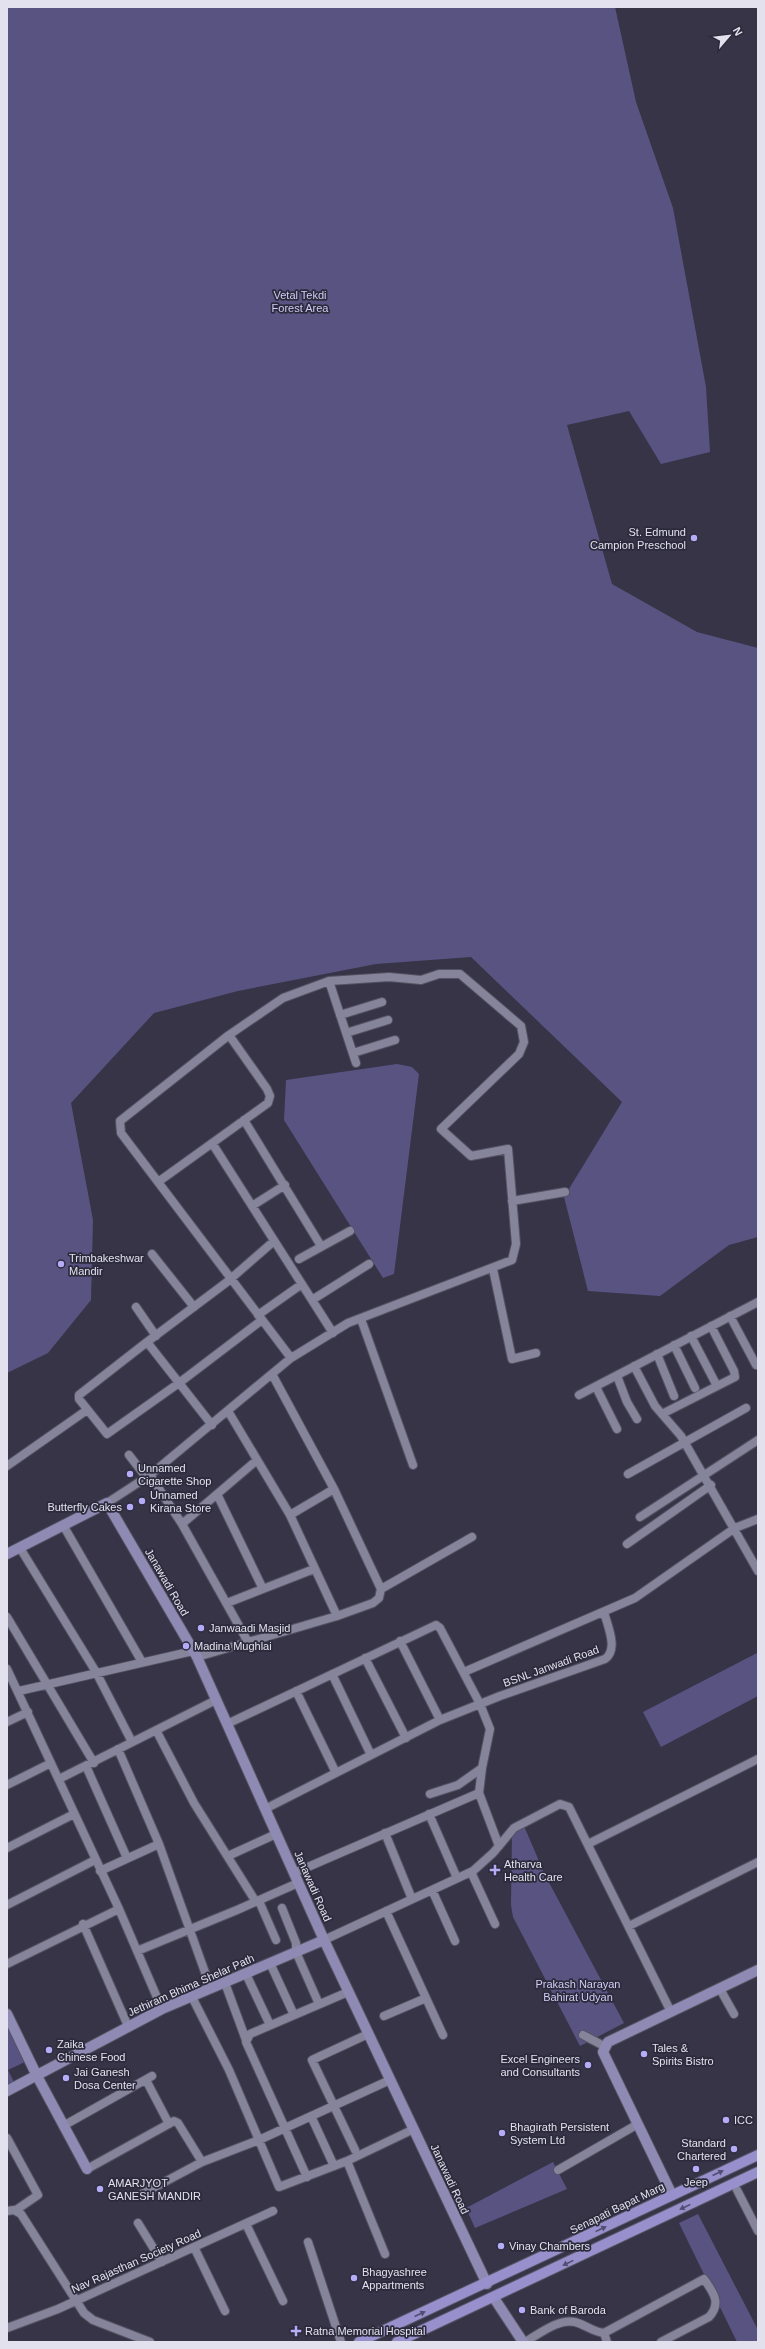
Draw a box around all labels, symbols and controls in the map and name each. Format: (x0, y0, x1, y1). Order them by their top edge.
north arrow (709, 16, 749, 56)
text: N (731, 25, 745, 38)
park label: Vetal Tekdi Forest Area (272, 289, 329, 314)
place label: St. Edmund Campion Preschool (590, 526, 686, 551)
marker: St. Edmund Campion Preschool (689, 533, 699, 543)
place label: Trimbakeshwar Mandir (69, 1252, 144, 1277)
marker: Trimbakeshwar Mandir (56, 1259, 66, 1269)
place label: Unnamed Cigarette Shop (138, 1462, 211, 1487)
marker: Unnamed Cigarette Shop (125, 1469, 135, 1479)
place label: Unnamed Kirana Store (150, 1489, 211, 1514)
marker: Unnamed Kirana Store (137, 1496, 147, 1506)
place label: Butterfly Cakes (47, 1501, 122, 1513)
marker: Butterfly Cakes (125, 1502, 135, 1512)
street label: Janawadi Road (143, 1546, 191, 1618)
place label: Janwaadi Masjid (209, 1622, 290, 1634)
marker: Janwaadi Masjid (196, 1623, 206, 1633)
place label: Madina Mughlai (194, 1640, 272, 1652)
marker: Madina Mughlai (181, 1641, 191, 1651)
street label: BSNL Janwadi Road (501, 1643, 601, 1689)
street label: Janawadi Road (292, 1849, 334, 1923)
place label: Atharva Health Care (504, 1858, 563, 1883)
marker: Atharva Health Care (489, 1864, 501, 1876)
street label: Jethiram Bhima Shelar Path (126, 1952, 256, 2018)
park label: Prakash Narayan Bahirat Udyan (536, 1978, 621, 2003)
place label: Zaika Chinese Food (57, 2038, 126, 2063)
place label: Tales & Spirits Bistro (652, 2042, 714, 2067)
marker: Zaika Chinese Food (44, 2045, 54, 2055)
marker: Tales & Spirits Bistro (639, 2049, 649, 2059)
place label: Excel Engineers and Consultants (501, 2053, 580, 2078)
marker: Excel Engineers and Consultants (583, 2060, 593, 2070)
place label: Jai Ganesh Dosa Center (74, 2066, 136, 2091)
marker: Jai Ganesh Dosa Center (61, 2073, 71, 2083)
place label: ICC (734, 2114, 753, 2126)
marker: ICC (721, 2115, 731, 2125)
place label: Bhagirath Persistent System Ltd (510, 2121, 609, 2146)
marker: Bhagirath Persistent System Ltd (497, 2128, 507, 2138)
place label: Standard Chartered (677, 2137, 726, 2162)
street label: Janawadi Road (429, 2142, 471, 2216)
marker: Standard Chartered (729, 2144, 739, 2154)
marker: Jeep (691, 2164, 701, 2174)
one-way arrow (713, 2170, 724, 2176)
place label: Jeep (684, 2176, 708, 2188)
place label: AMARJYOT GANESH MANDIR (108, 2177, 201, 2202)
street label: Senapati Bapat Marg (568, 2180, 666, 2236)
marker: AMARJYOT GANESH MANDIR (95, 2184, 105, 2194)
one-way arrow (679, 2204, 690, 2210)
one-way arrow (595, 2226, 607, 2232)
street label: Nav Rajasthan Society Road (69, 2227, 203, 2295)
place label: Vinay Chambers (509, 2240, 591, 2252)
marker: Vinay Chambers (496, 2241, 506, 2251)
one-way arrow (562, 2260, 573, 2266)
place label: Bhagyashree Appartments (362, 2266, 427, 2291)
marker: Bhagyashree Appartments (349, 2273, 359, 2283)
place label: Bank of Baroda (530, 2304, 607, 2316)
marker: Bank of Baroda (517, 2305, 527, 2315)
one-way arrow (414, 2311, 426, 2317)
marker: Ratna Memorial Hospital (290, 2325, 302, 2337)
place label: Ratna Memorial Hospital (305, 2325, 425, 2337)

